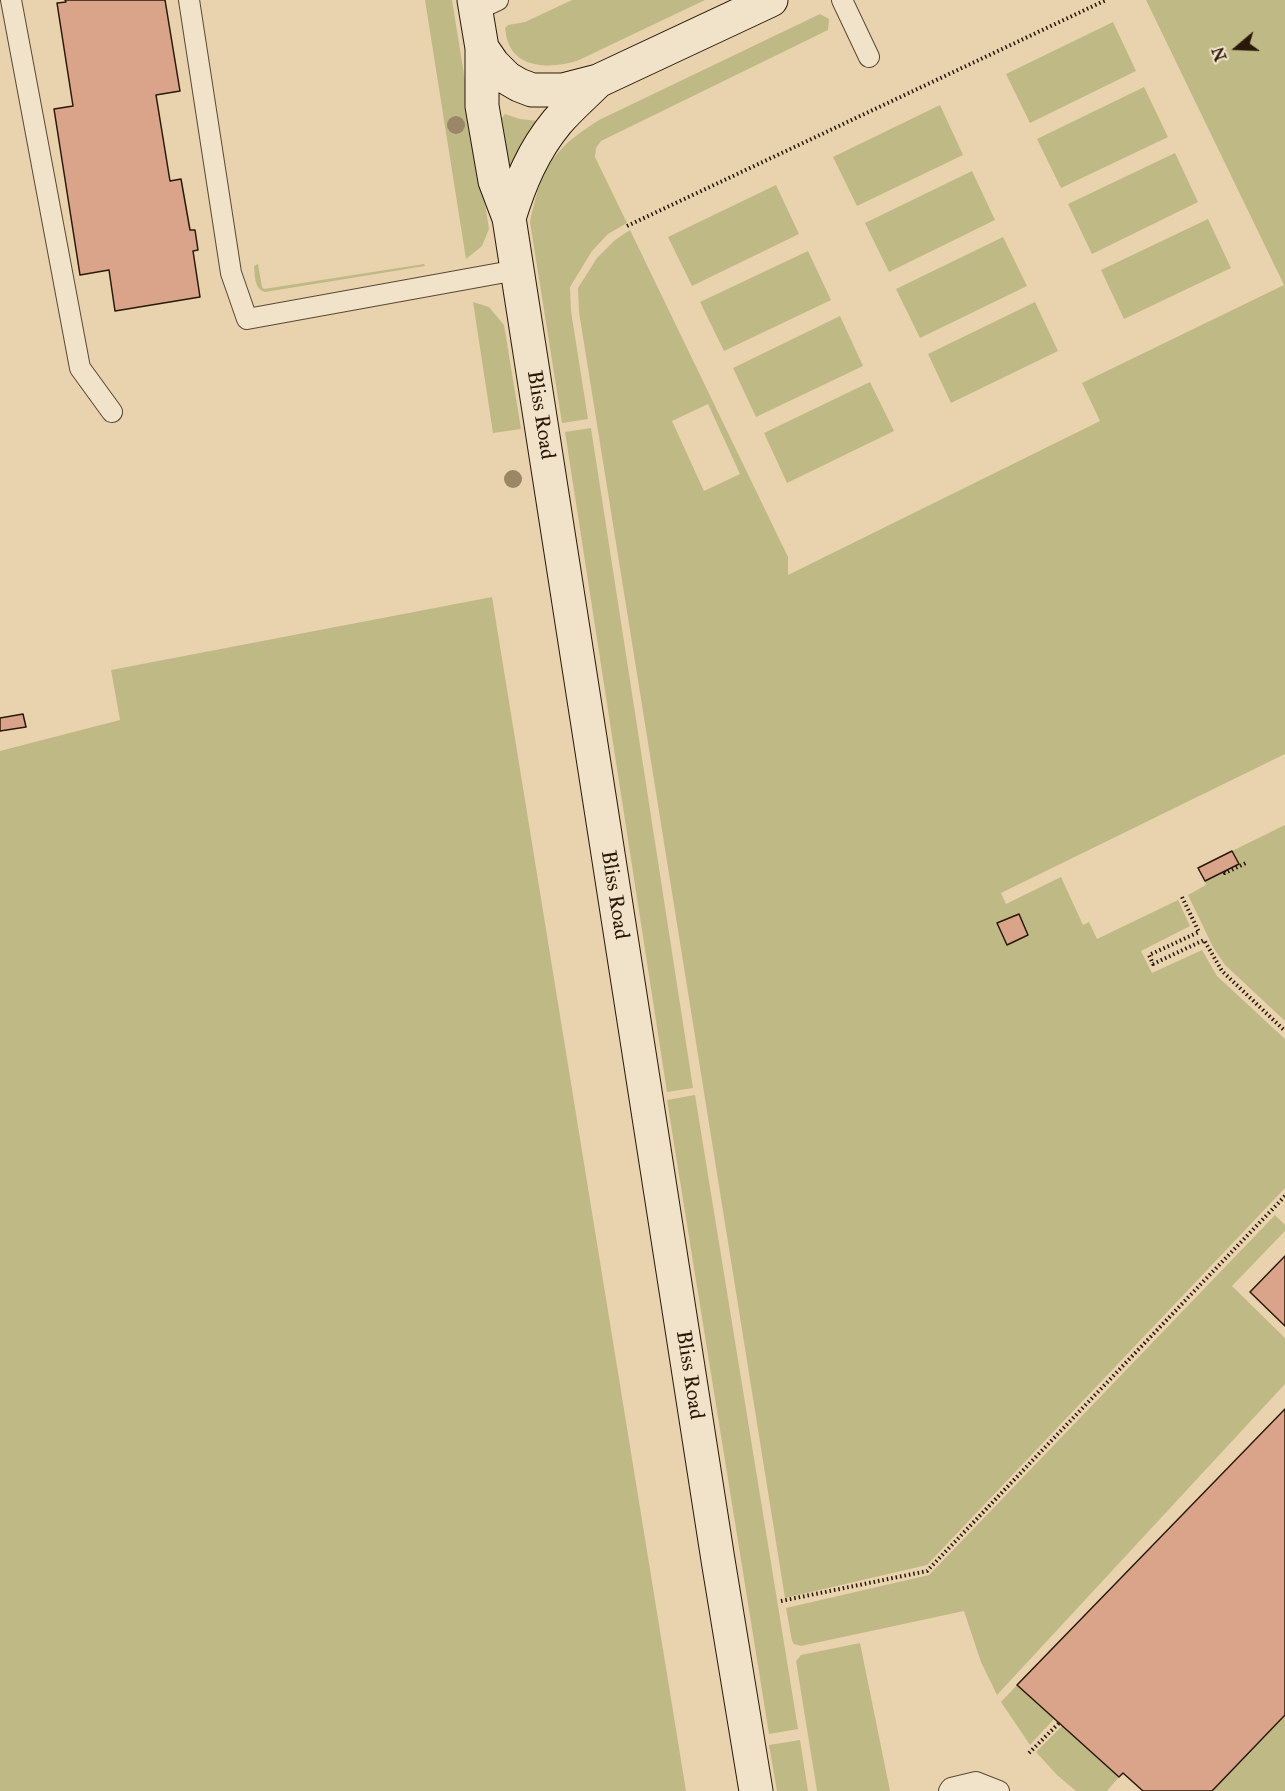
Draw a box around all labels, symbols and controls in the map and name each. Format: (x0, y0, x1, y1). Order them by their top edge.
north arrow (1207, 18, 1267, 78)
text: N (1208, 45, 1231, 64)
street label: Bliss Road (521, 369, 559, 461)
street label: Bliss Road (595, 849, 633, 941)
street label: Bliss Road (670, 1329, 708, 1421)

